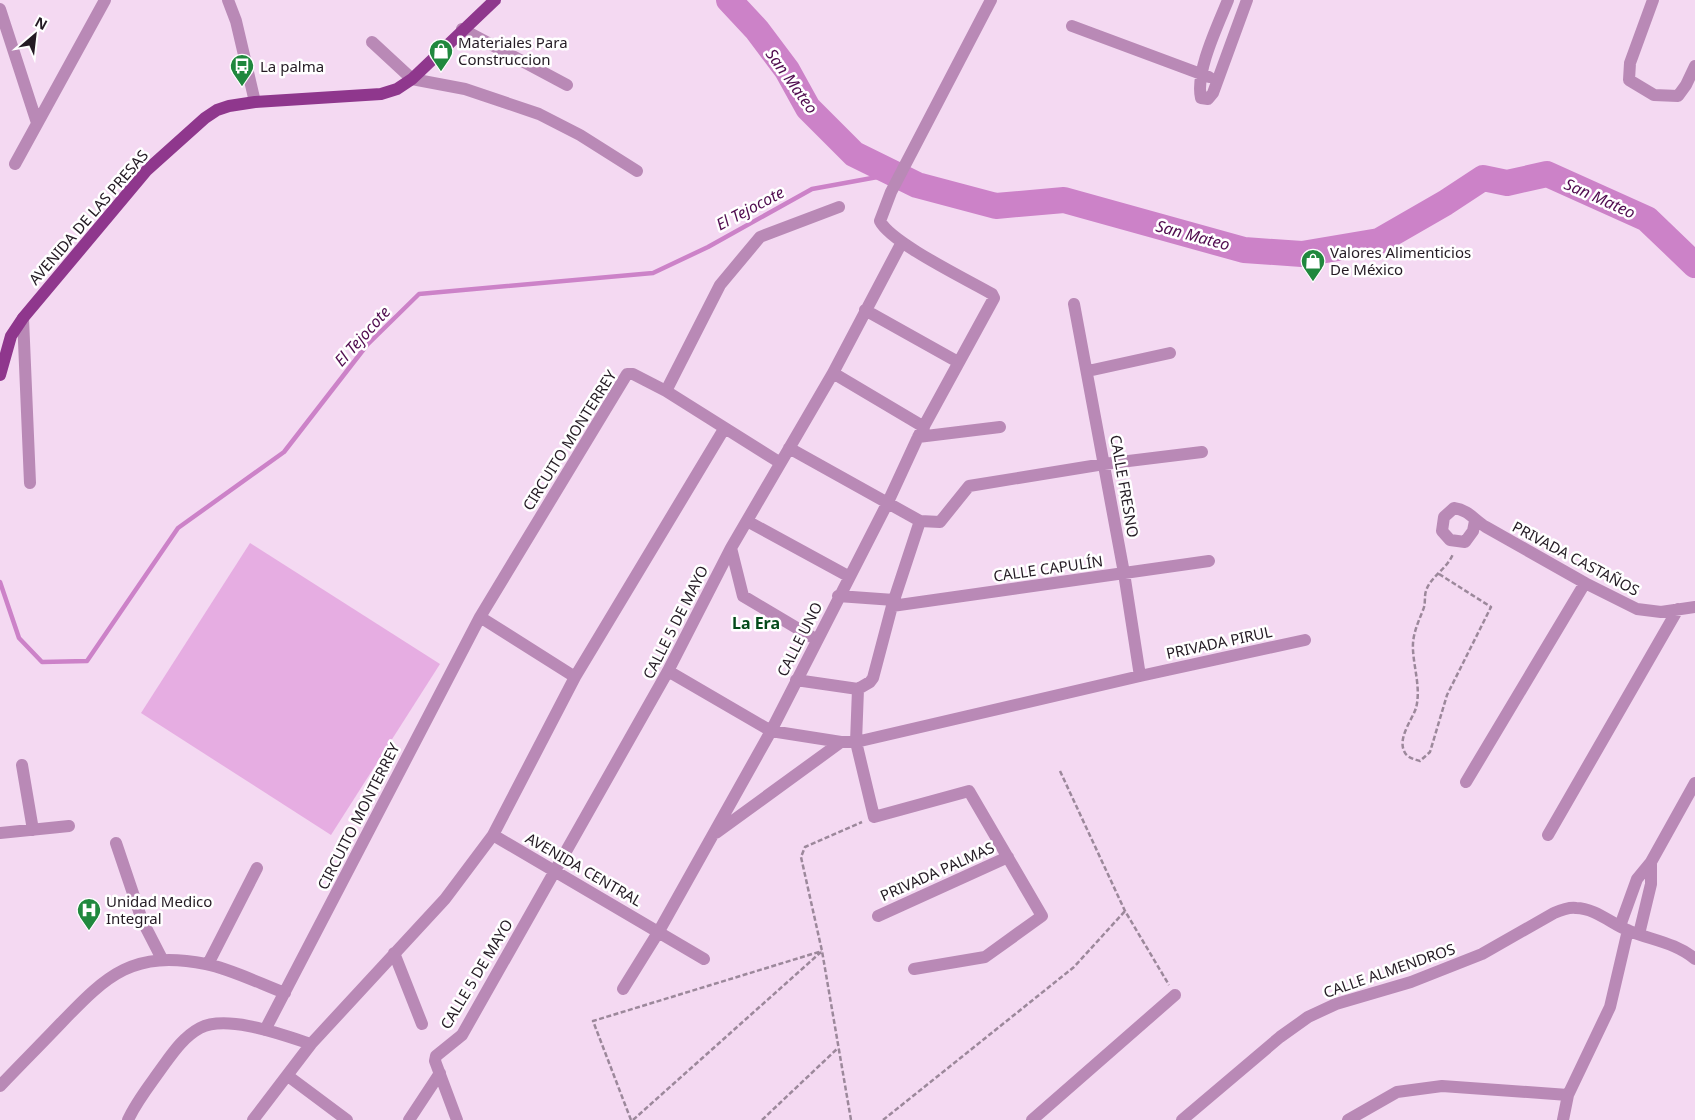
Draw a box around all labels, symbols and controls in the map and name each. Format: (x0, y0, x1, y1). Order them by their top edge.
north arrow (10, 10, 60, 60)
text: N (32, 12, 51, 34)
place label: Materiales Para Construccion (458, 32, 568, 69)
shop icon: Materiales Para Construccion (428, 38, 454, 72)
water label: San Mateo (761, 44, 823, 118)
bus stop icon: La palma (229, 53, 255, 87)
place label: La palma (260, 56, 324, 76)
street label: AVENIDA DE LAS PRESAS (24, 145, 152, 289)
water label: San Mateo (1561, 173, 1639, 223)
water label: El Tejocote (712, 181, 788, 235)
water label: San Mateo (1154, 215, 1232, 255)
place label: Valores Alimenticios De México (1330, 242, 1471, 279)
shop icon: Valores Alimenticios De México (1300, 248, 1326, 282)
water label: El Tejocote (329, 301, 395, 371)
street label: CIRCUITO MONTERREY (518, 366, 621, 514)
street label: CALLE FRESNO (1106, 433, 1144, 539)
street label: PRIVADA CASTAÑOS (1509, 516, 1643, 600)
street label: CALLE CAPULÍN (992, 550, 1104, 586)
street label: CALLE 5 DE MAYO (638, 562, 712, 682)
street label: CALLE UNO (772, 598, 826, 680)
district label: La Era (732, 612, 780, 634)
street label: PRIVADA PIRUL (1164, 621, 1274, 663)
street label: CIRCUITO MONTERREY (312, 739, 404, 893)
street label: AVENIDA CENTRAL (522, 828, 646, 911)
street label: PRIVADA PALMAS (877, 837, 997, 905)
place label: Unidad Medico Integral (106, 891, 212, 928)
hospital icon: Unidad Medico Integral (76, 897, 102, 931)
street label: CALLE 5 DE MAYO (435, 915, 517, 1033)
street label: CALLE ALMENDROS (1320, 938, 1458, 1002)

